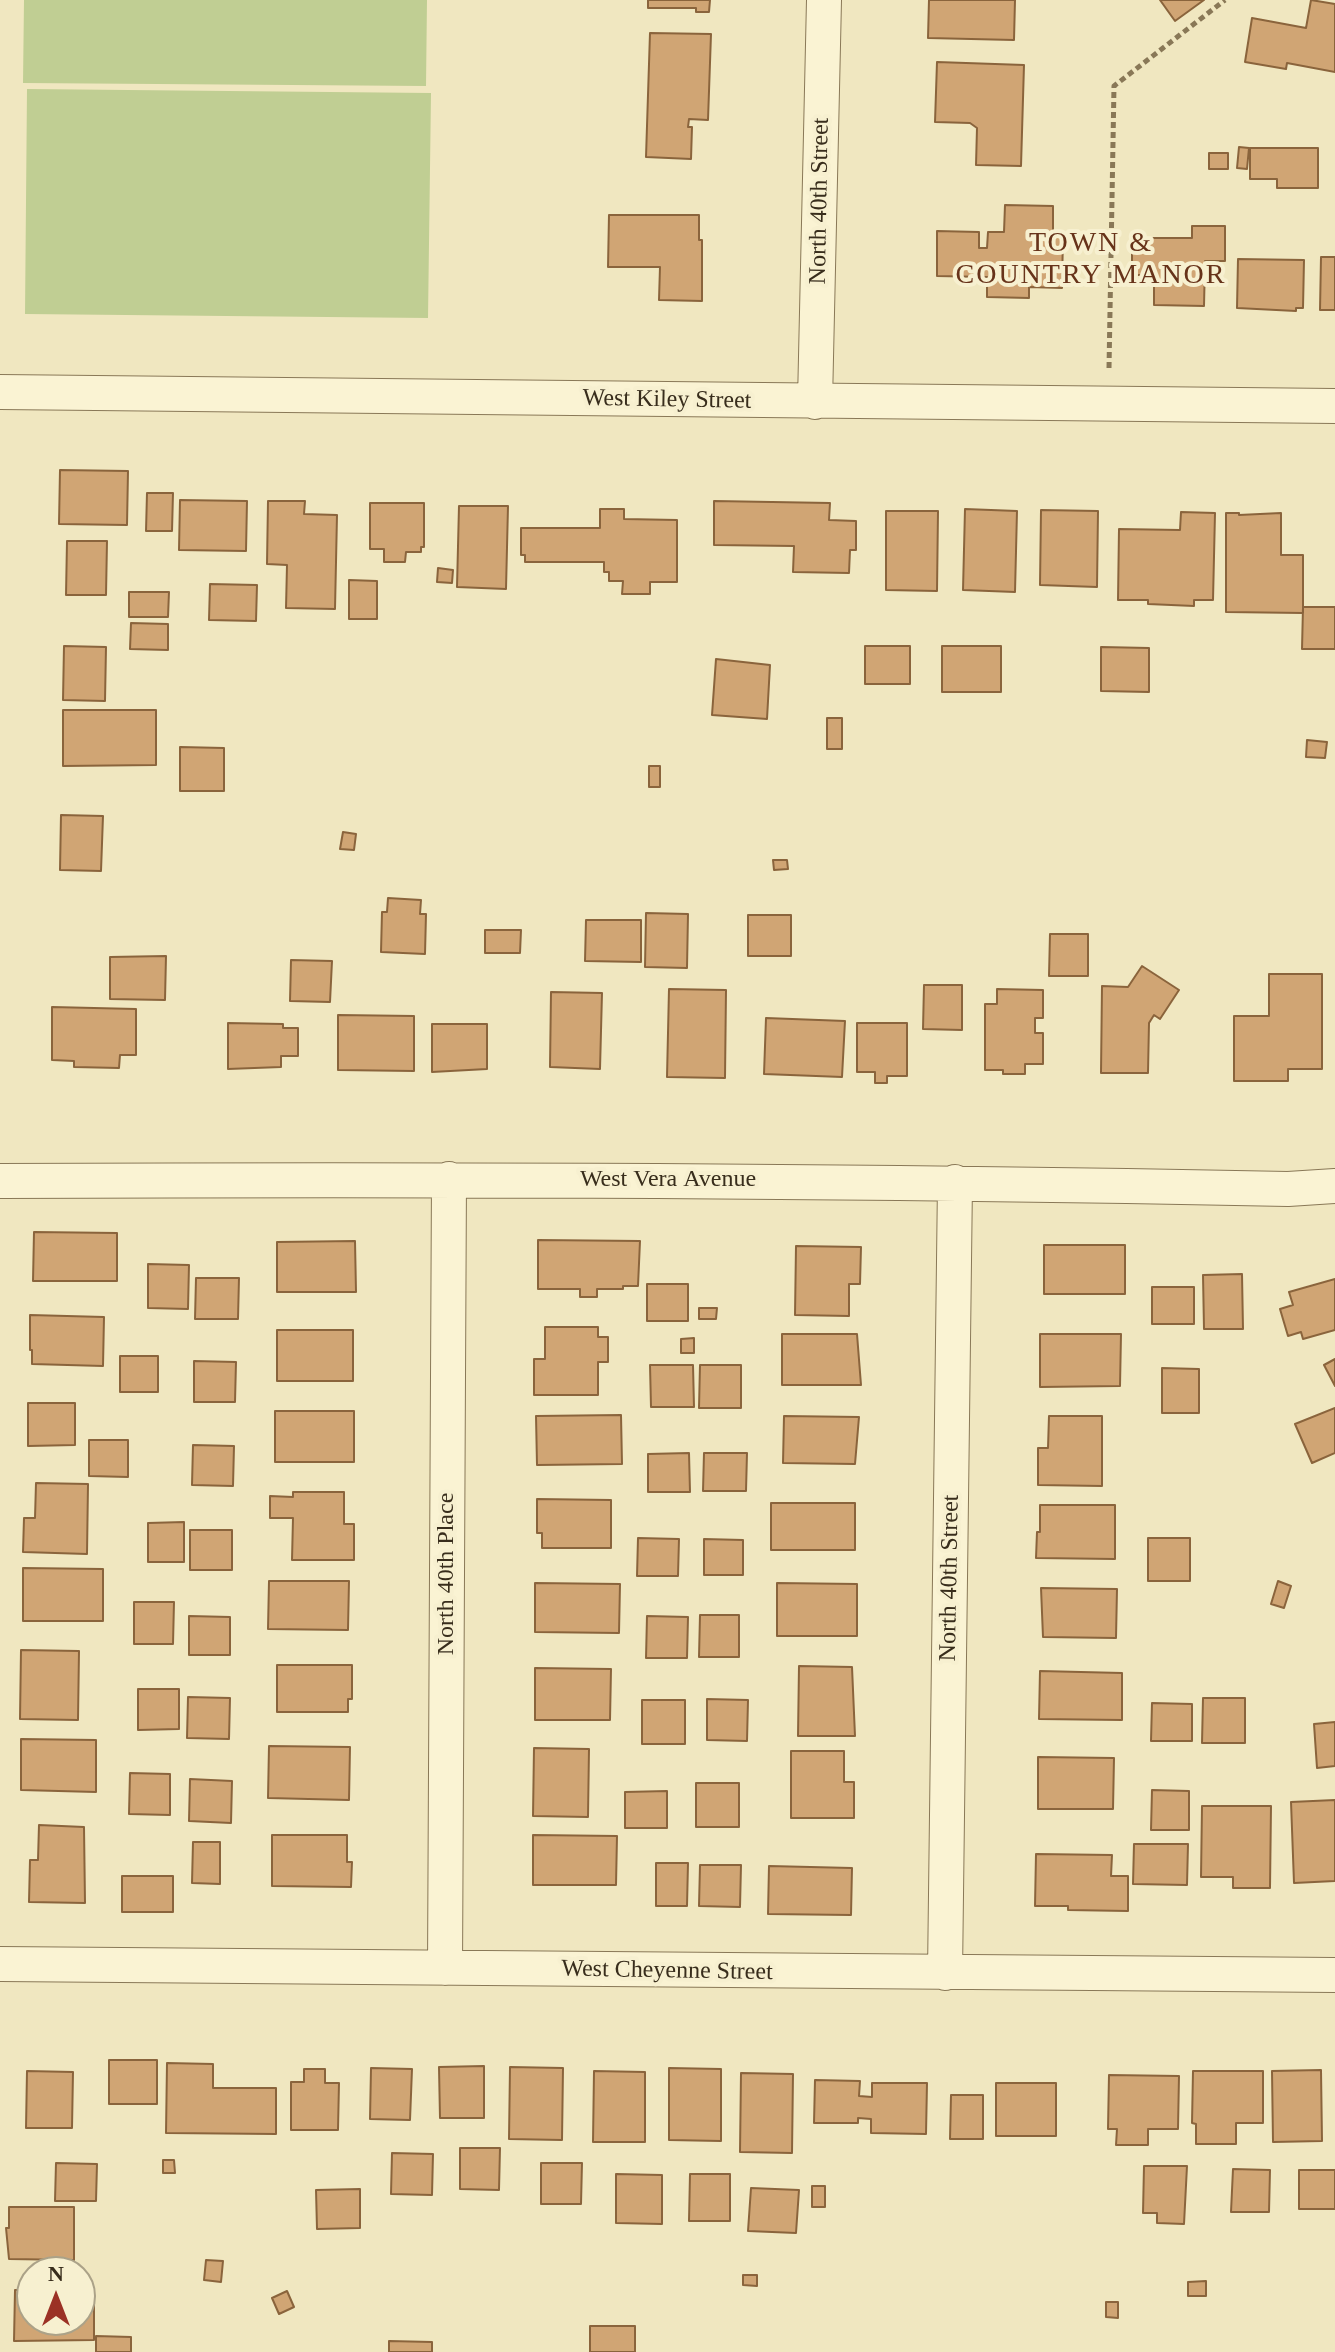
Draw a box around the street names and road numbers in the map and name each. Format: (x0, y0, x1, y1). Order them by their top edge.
street label: North 40th Street (804, 117, 836, 285)
street label: West Kiley Street (582, 384, 752, 416)
street label: West Vera Avenue (580, 1166, 756, 1194)
street label: North 40th Place (433, 1493, 461, 1655)
street label: North 40th Street (934, 1494, 966, 1662)
street label: West Cheyenne Street (561, 1955, 773, 1987)

